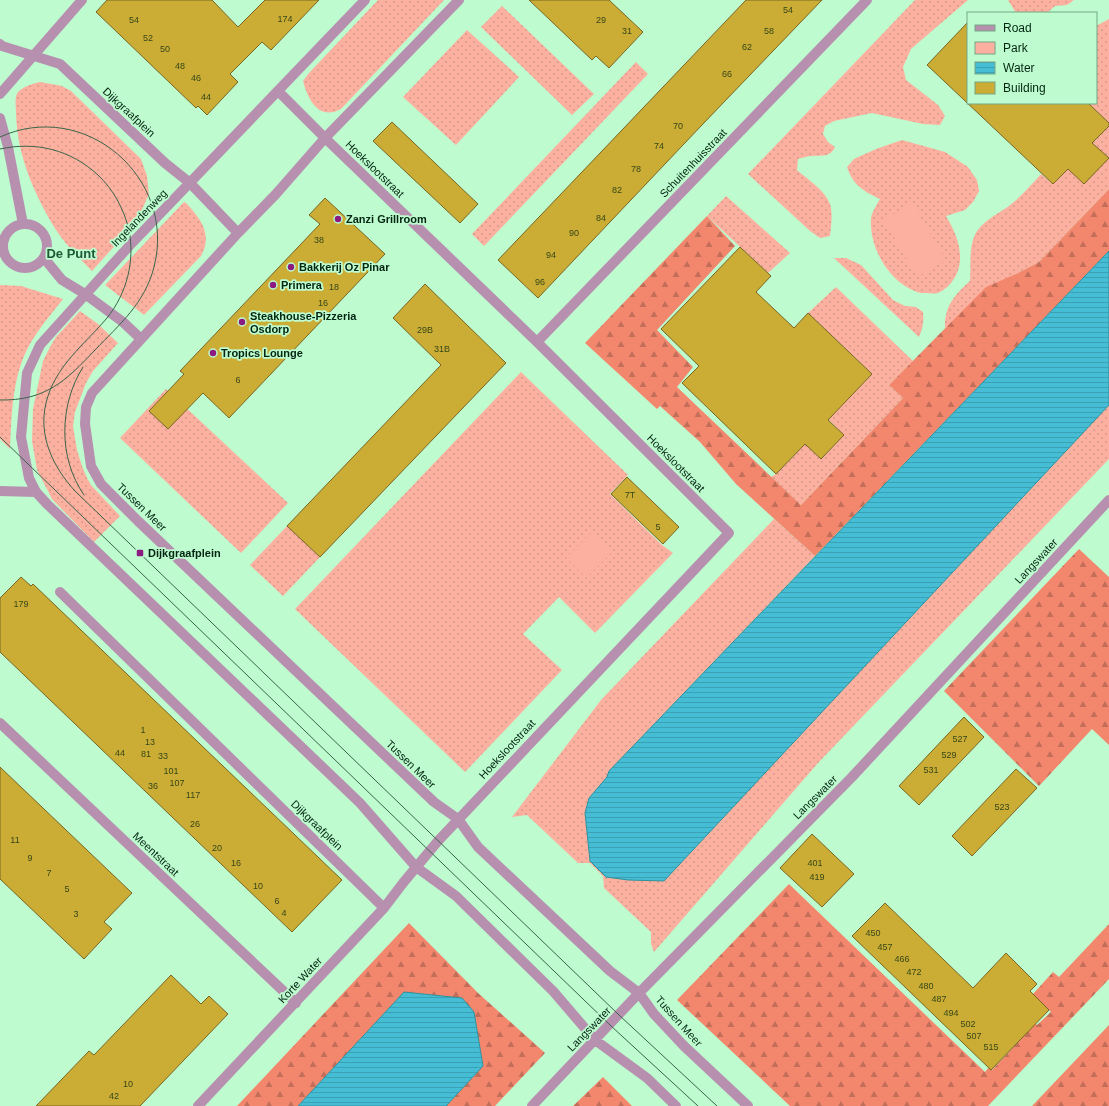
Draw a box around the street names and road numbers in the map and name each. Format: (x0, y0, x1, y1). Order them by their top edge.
street label: Dijkgraafplein (101, 85, 157, 139)
street label: Schuitenhuisstraat (657, 126, 729, 200)
street label: Hoekslootstraat (343, 138, 407, 200)
street label: Ingelandenweg (109, 187, 169, 249)
street label: Hoekslootstraat (645, 432, 707, 494)
street label: Tussen Meer (115, 481, 169, 534)
street label: Langswater (1012, 536, 1060, 586)
street label: Hoekslootstraat (477, 717, 537, 781)
street label: Tussen Meer (384, 738, 438, 791)
street label: Langswater (791, 772, 840, 821)
street label: Dijkgraafplein (289, 798, 345, 852)
street label: Meentstraat (131, 830, 181, 878)
street label: Korte Water (276, 954, 324, 1005)
street label: Tussen Meer (653, 993, 705, 1049)
street label: Langswater (565, 1004, 613, 1054)

